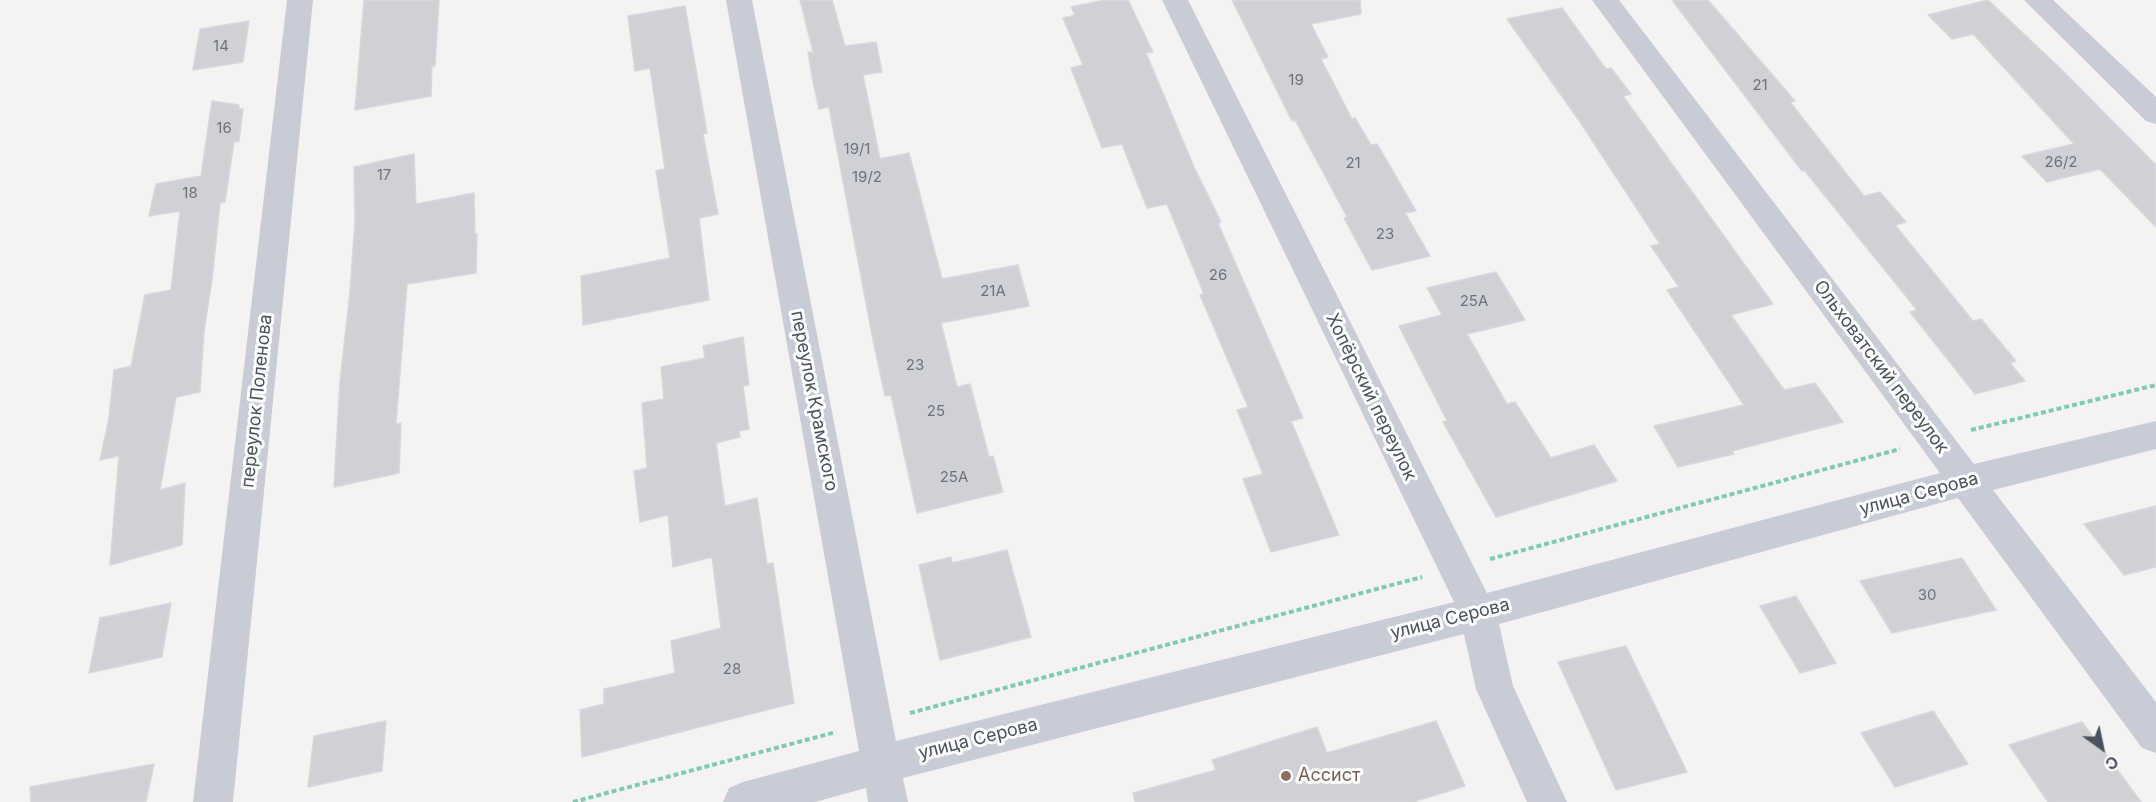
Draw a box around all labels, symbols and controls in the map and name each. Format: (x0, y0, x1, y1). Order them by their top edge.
house number: 14 (213, 37, 229, 55)
house number: 19 (1288, 71, 1304, 89)
house number: 21 (1752, 76, 1768, 94)
house number: 16 (216, 119, 232, 137)
house number: 19/1 (844, 140, 870, 158)
house number: 26/2 (2044, 153, 2078, 171)
house number: 21 (1345, 154, 1361, 172)
house number: 17 (377, 166, 391, 184)
house number: 19/2 (852, 168, 882, 186)
house number: 18 (182, 184, 198, 202)
house number: 23 (1376, 225, 1394, 243)
house number: 26 (1209, 266, 1227, 284)
street label: Ольховатский переулок (1809, 276, 1953, 458)
house number: 21А (980, 282, 1006, 300)
house number: 25А (1460, 292, 1488, 310)
street label: переулок Крамского (786, 309, 842, 493)
street label: Хопёрский переулок (1321, 310, 1421, 484)
street label: переулок Поленова (237, 313, 277, 489)
house number: 23 (906, 356, 924, 374)
house number: 25 (927, 402, 945, 420)
house number: 25А (940, 468, 968, 486)
street label: улица Серова (1857, 468, 1981, 520)
house number: 30 (1918, 586, 1936, 604)
street label: улица Серова (1388, 594, 1512, 644)
house number: 28 (723, 660, 741, 678)
street label: улица Серова (916, 714, 1040, 764)
north arrow (2072, 718, 2132, 778)
text: С (2101, 751, 2122, 775)
place label: Ассист (1298, 765, 1360, 787)
marker: Ассист (1279, 769, 1293, 783)

